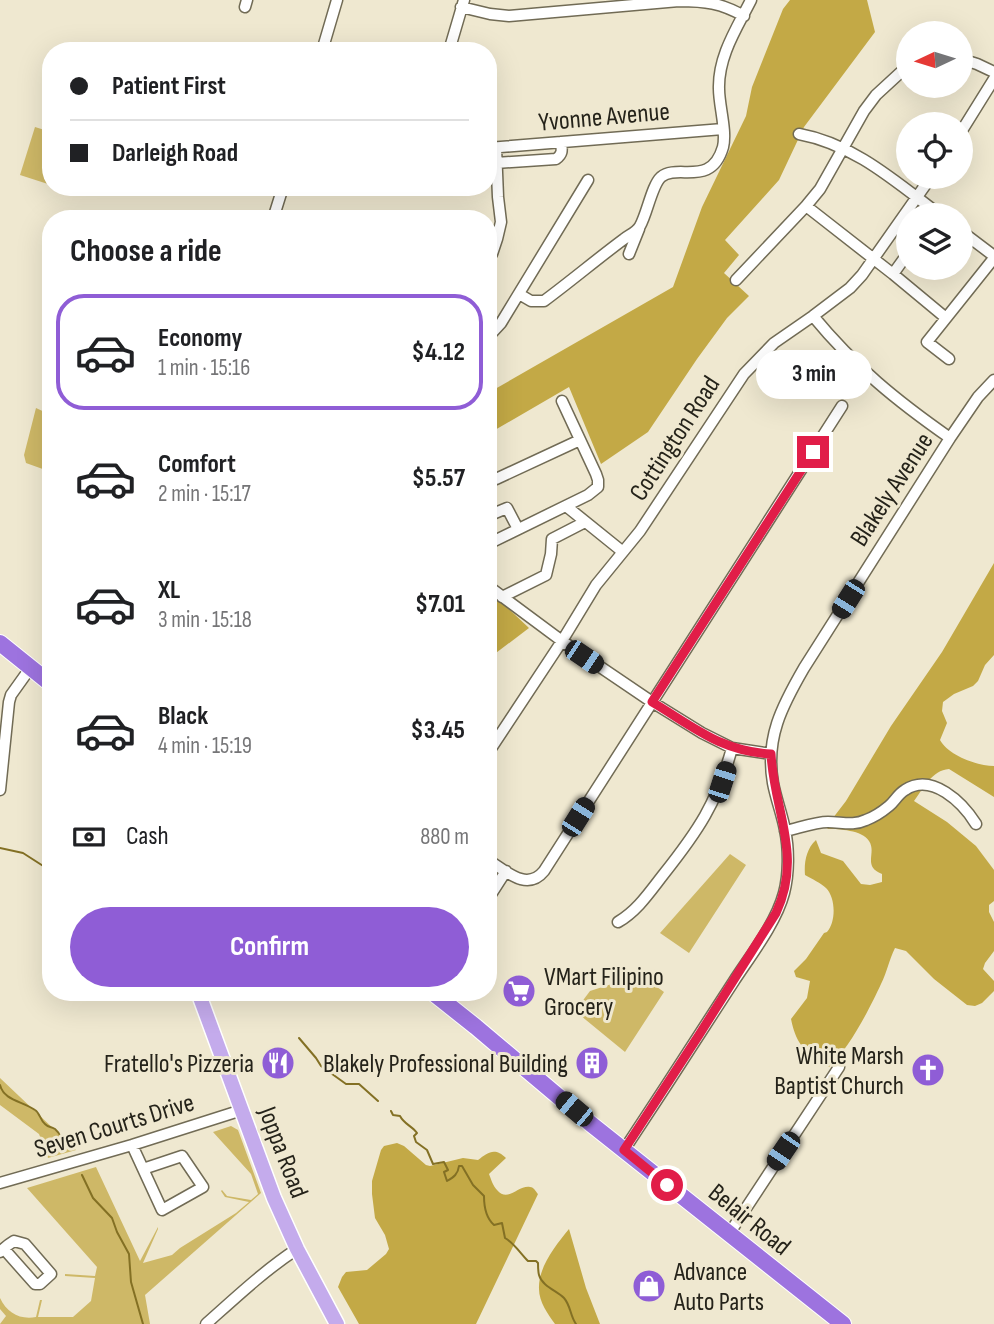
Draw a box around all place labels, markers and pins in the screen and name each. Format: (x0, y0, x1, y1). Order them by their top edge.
place label: VMart Filipino Grocery (544, 962, 664, 1023)
supermarket icon: VMart Filipino Grocery (500, 972, 538, 1010)
place label: White Marsh Baptist Church (774, 1041, 904, 1102)
restaurant icon: Fratello's Pizzeria (259, 1044, 297, 1082)
building icon: Blakely Professional Building (573, 1044, 611, 1082)
place label: Fratello's Pizzeria (104, 1049, 254, 1080)
place label: Blakely Professional Building (323, 1049, 568, 1080)
church icon: White Marsh Baptist Church (909, 1051, 947, 1089)
place label: Advance Auto Parts (673, 1257, 764, 1318)
shop icon: Advance Auto Parts (630, 1267, 668, 1305)

